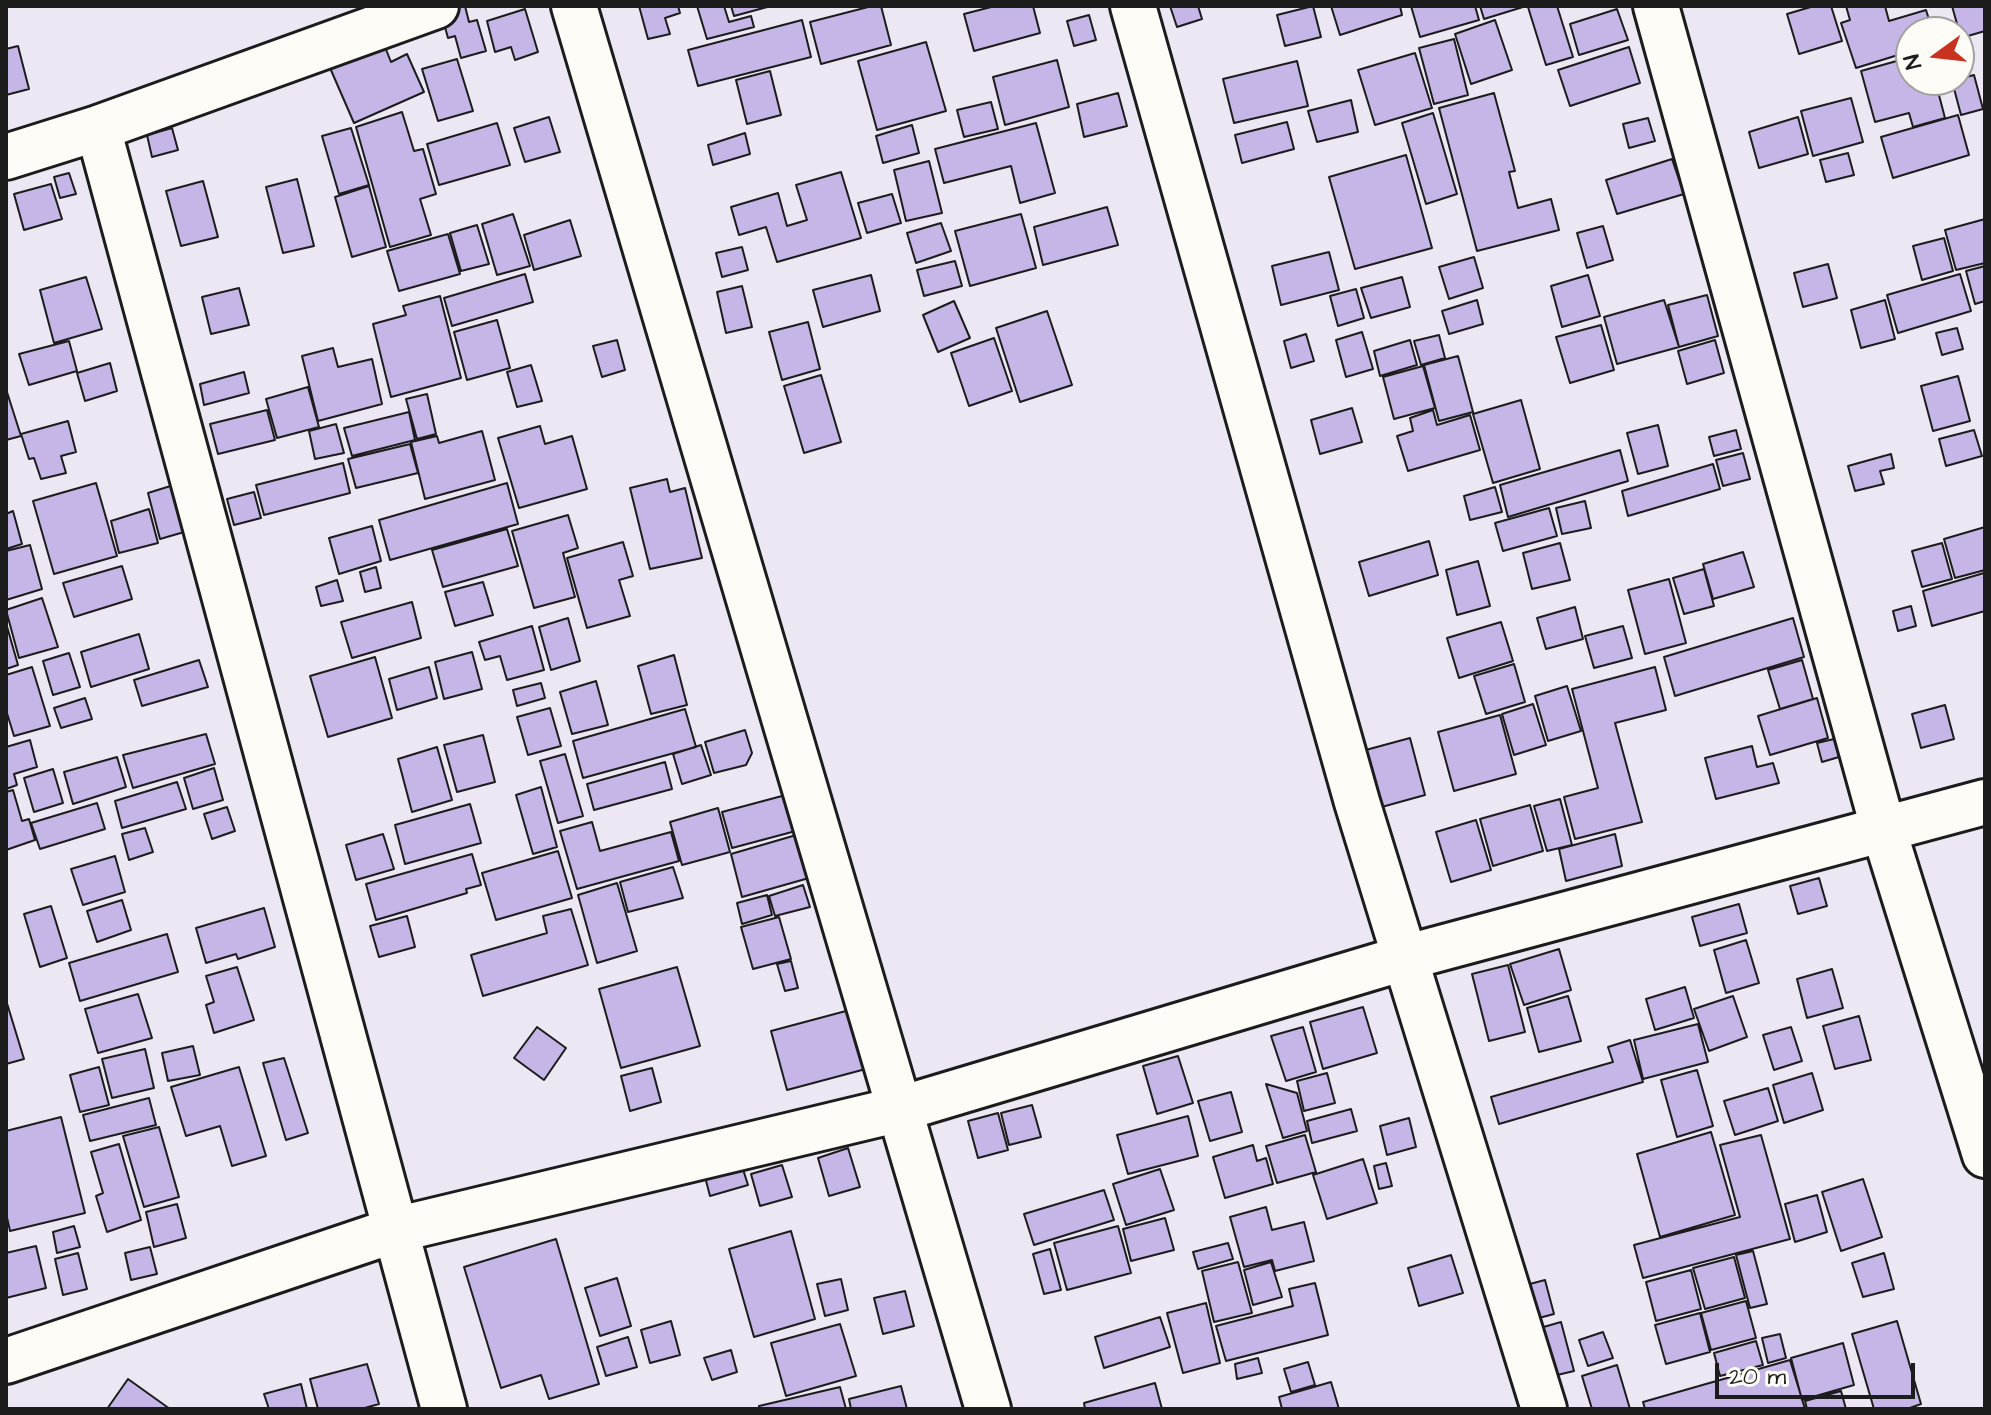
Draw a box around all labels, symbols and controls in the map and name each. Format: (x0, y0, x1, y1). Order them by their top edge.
north arrow (1895, 16, 1975, 96)
text: N (1897, 51, 1930, 73)
scale bar (1719, 1347, 1919, 1397)
text: 20 m (1729, 1360, 1786, 1394)

